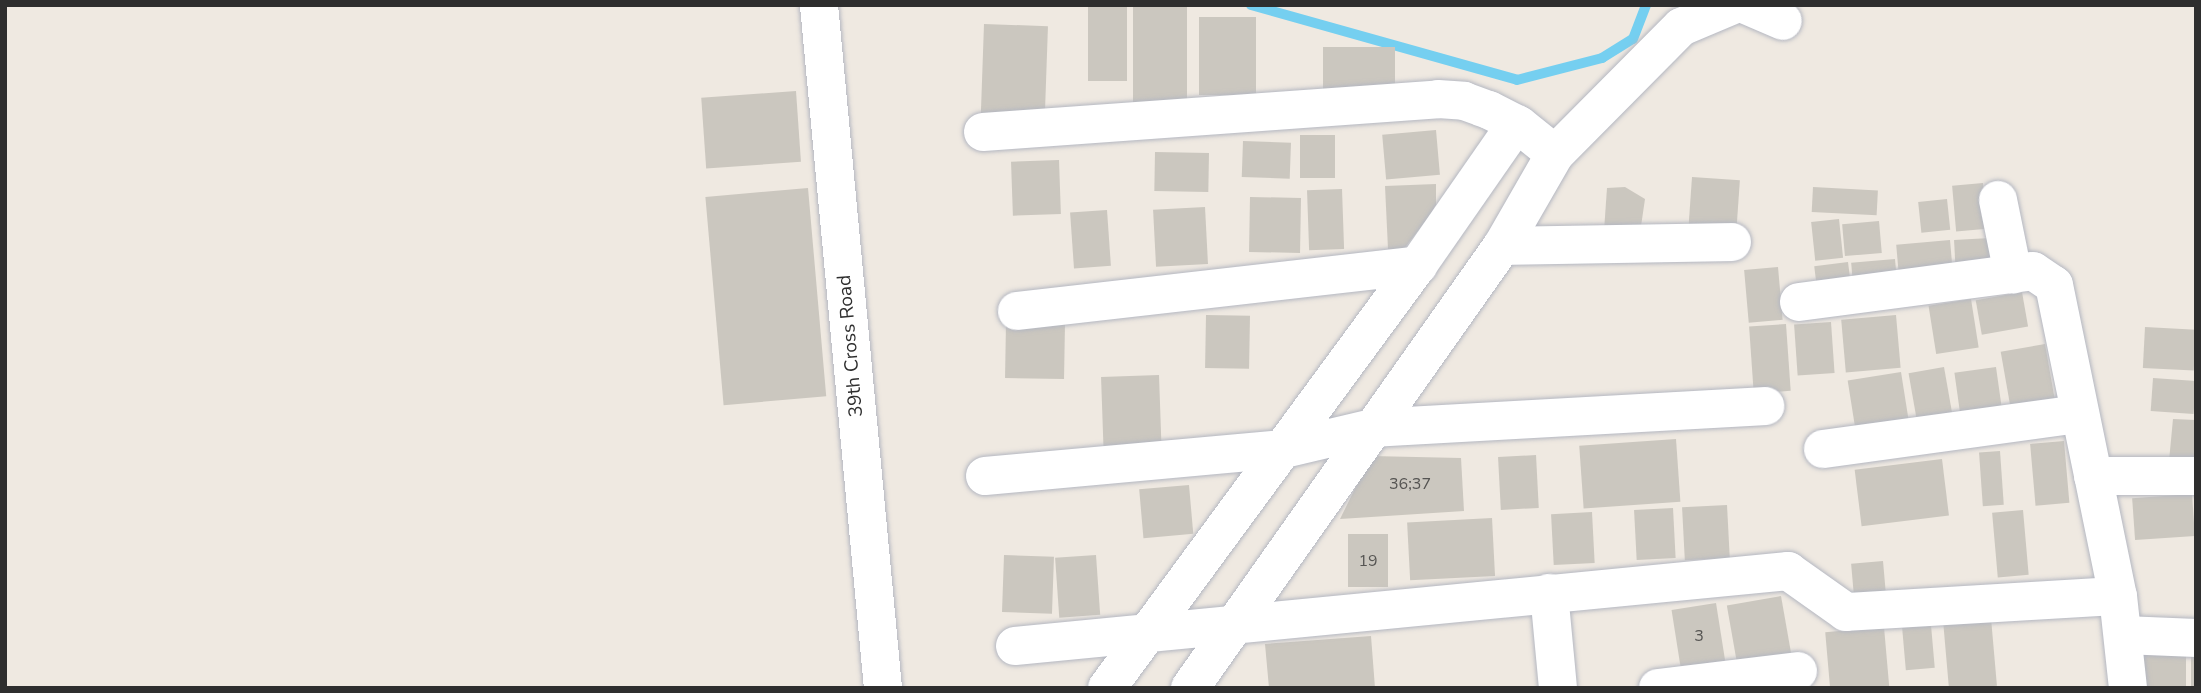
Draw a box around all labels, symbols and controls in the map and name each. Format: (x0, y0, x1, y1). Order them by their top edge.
street label: 39th Cross Road (833, 274, 869, 418)
house number: 36;37 (1389, 474, 1431, 494)
house number: 19 (1358, 551, 1378, 571)
house number: 3 (1694, 626, 1704, 646)

